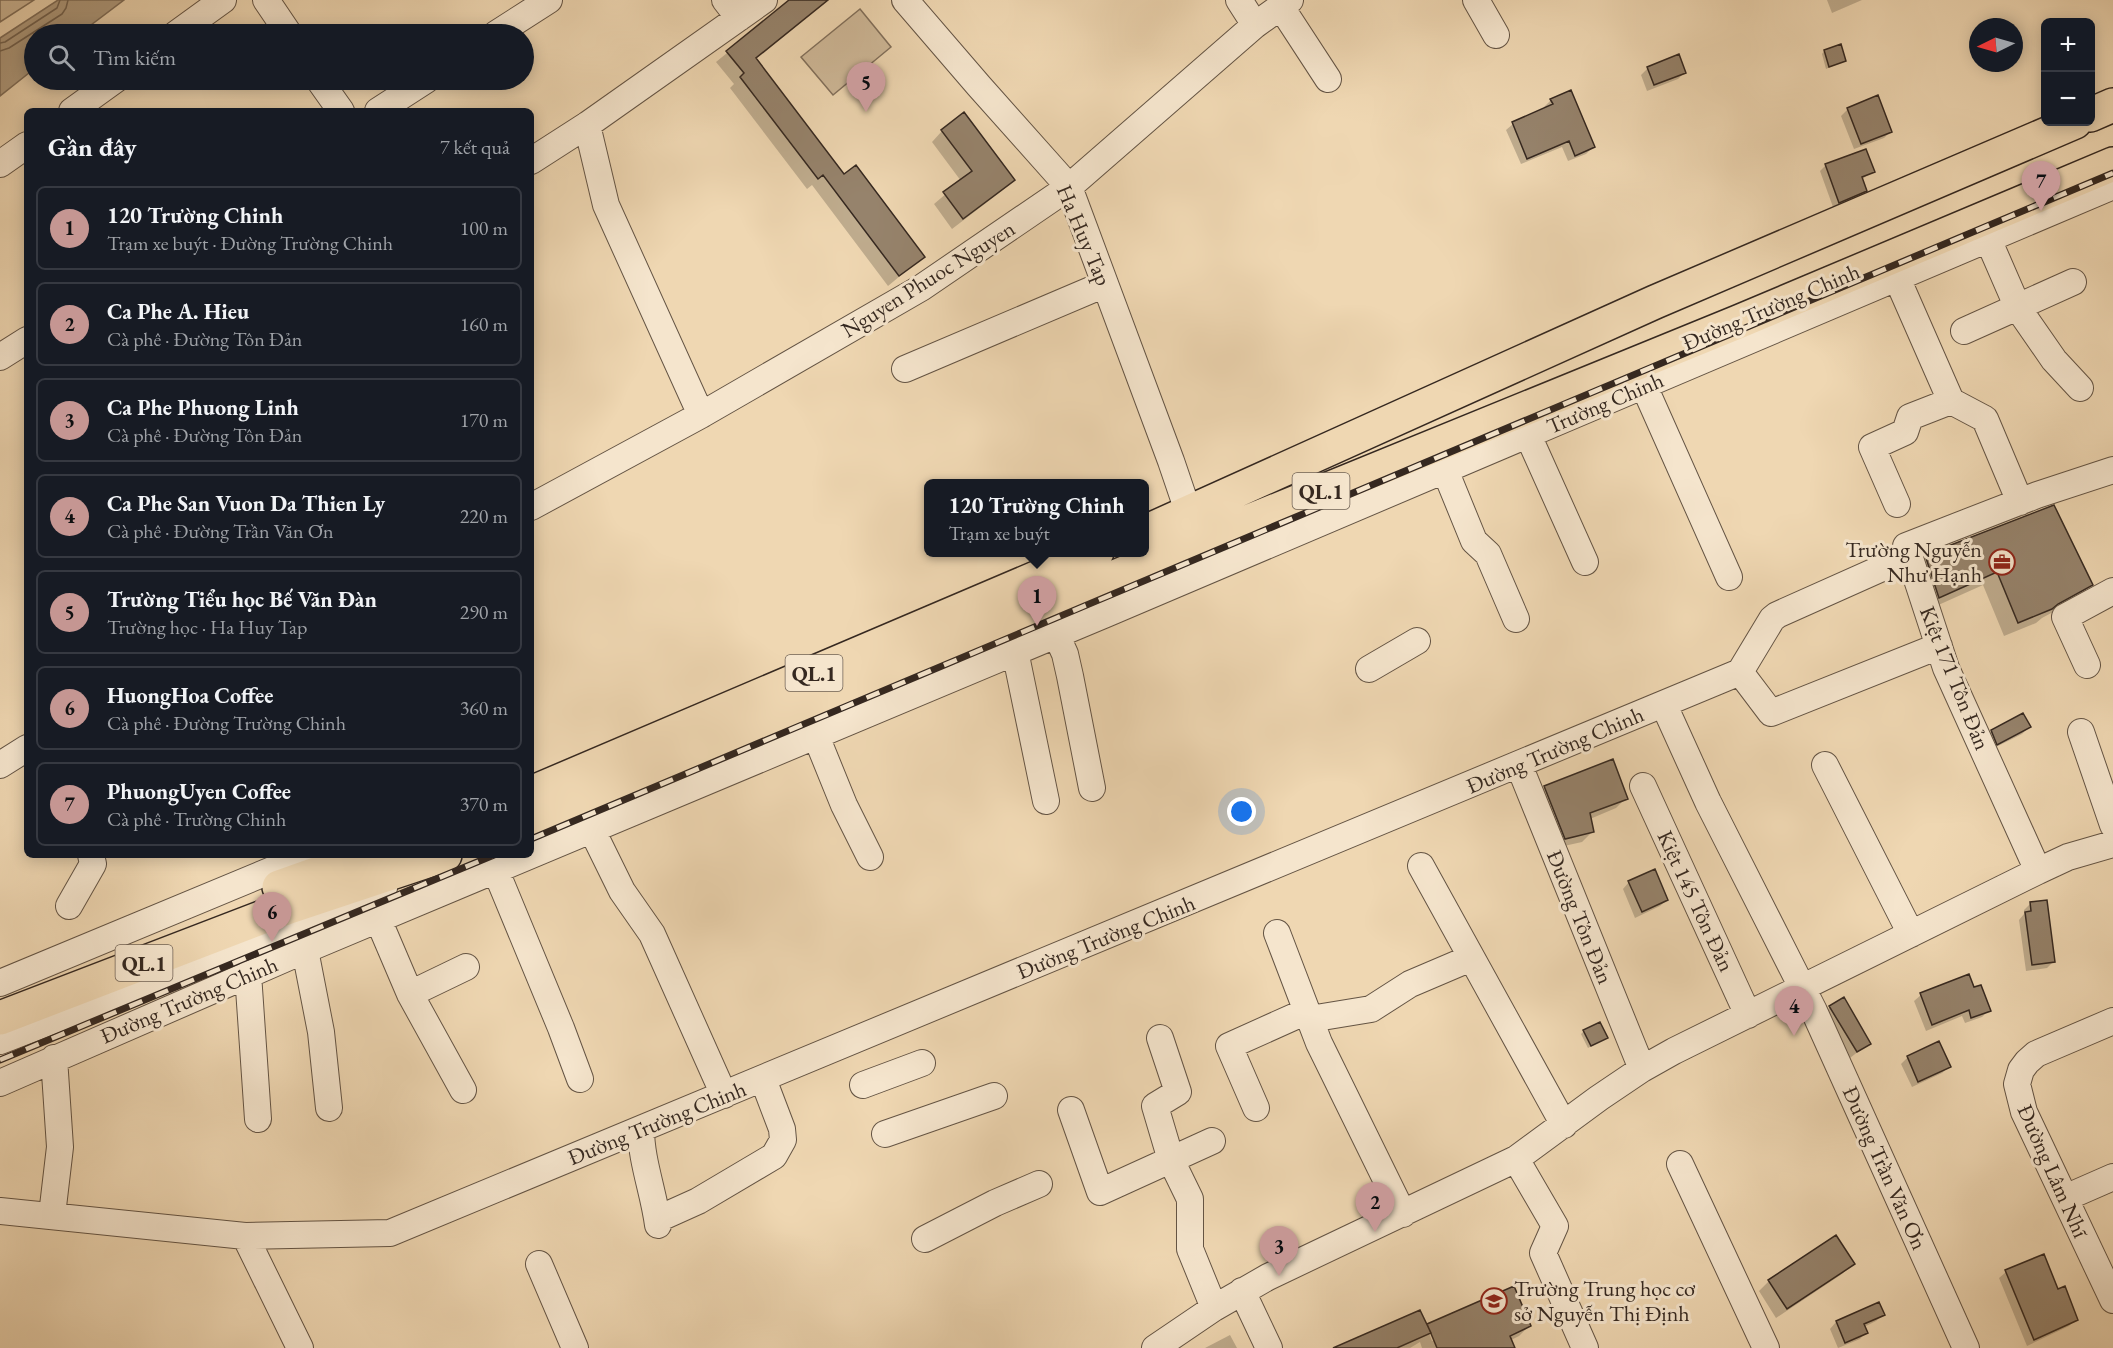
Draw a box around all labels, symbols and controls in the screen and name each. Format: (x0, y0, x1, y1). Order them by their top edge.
north arrow (1969, 18, 2023, 72)
map controls (2041, 18, 2095, 126)
button: + (2041, 18, 2095, 72)
search box (24, 24, 534, 90)
icon: search (45, 41, 78, 74)
text: Tìm kiếm (93, 43, 176, 72)
pin: 5 (846, 63, 886, 112)
button: − (2041, 72, 2095, 126)
text: Gần đây (48, 130, 137, 164)
text: 7 kết quả (440, 134, 510, 160)
pin: 7 (2022, 162, 2060, 211)
street label: Ha Huy Tap (1050, 180, 1118, 290)
text: 120 Trường Chinh (107, 201, 283, 230)
street label: Nguyen Phuoc Nguyen (836, 214, 1021, 344)
text: 1 (64, 215, 75, 241)
text: 100 m (460, 215, 508, 241)
text: Trạm xe buýt · Đường Trường Chinh (107, 230, 393, 256)
street label: Đường Trường Chinh (1678, 257, 1864, 357)
text: Ca Phe A. Hieu (107, 297, 249, 326)
text: 2 (64, 311, 75, 337)
text: 160 m (460, 311, 508, 337)
text: Cà phê · Đường Tôn Đản (107, 326, 302, 352)
street label: Trường Chinh (1542, 365, 1668, 441)
text: Ca Phe Phuong Linh (107, 393, 299, 422)
text: 3 (64, 407, 75, 433)
text: 170 m (460, 407, 508, 433)
text: Cà phê · Đường Tôn Đản (107, 422, 302, 448)
road number: QL.1 (1292, 473, 1350, 509)
popup (924, 479, 1149, 557)
text: Ca Phe San Vuon Da Thien Ly (107, 489, 385, 518)
text: 120 Trường Chinh (948, 491, 1125, 520)
text: 4 (64, 503, 75, 529)
text: 220 m (460, 503, 508, 529)
text: Cà phê · Đường Trần Văn Ơn (107, 518, 333, 544)
text: Trạm xe buýt (948, 520, 1050, 546)
place label: Trường Nguyễn Như Hạnh (1845, 535, 1982, 589)
office icon: Trường Nguyễn Như Hạnh (1987, 547, 2017, 577)
pin: 1 (1018, 576, 1056, 626)
text: Trường Tiểu học Bế Văn Đàn (107, 585, 377, 614)
text: 5 (64, 599, 75, 625)
text: 290 m (460, 599, 508, 625)
street label: Kiệt 171 Tôn Đản (1913, 602, 1997, 755)
text: Trường học · Ha Huy Tap (107, 614, 307, 640)
road number: QL.1 (786, 655, 842, 691)
text: HuongHoa Coffee (107, 681, 273, 710)
text: 6 (64, 695, 75, 721)
text: 360 m (460, 695, 508, 721)
street label: Đường Trường Chinh (1462, 700, 1648, 800)
text: Cà phê · Đường Trường Chinh (107, 710, 346, 736)
text: PhuongUyen Coffee (107, 777, 291, 806)
text: 7 (64, 791, 75, 817)
text: 370 m (460, 791, 508, 817)
your location (1227, 797, 1256, 826)
text: Cà phê · Trường Chinh (107, 806, 286, 832)
street label: Kiệt 145 Tôn Đản (1651, 826, 1742, 977)
street label: Đường Tôn Đản (1540, 846, 1620, 989)
street label: Đường Trường Chinh (1013, 888, 1199, 986)
pin: 6 (252, 892, 292, 942)
road number: QL.1 (116, 945, 172, 981)
street label: Đường Trường Chinh (96, 950, 282, 1050)
pin: 4 (1774, 986, 1814, 1036)
street label: Đường Trường Chinh (564, 1074, 750, 1172)
street label: Đường Trần Văn Ơn (1836, 1082, 1934, 1255)
street label: Đường Lâm Nhĩ (2011, 1100, 2096, 1244)
pin: 2 (1356, 1182, 1394, 1232)
pin: 3 (1260, 1226, 1298, 1276)
place label: Trường Trung học cơ sở Nguyễn Thị Định (1514, 1274, 1696, 1328)
school or university icon: Trường Trung học cơ sở Nguyễn Thị Định (1479, 1286, 1509, 1316)

